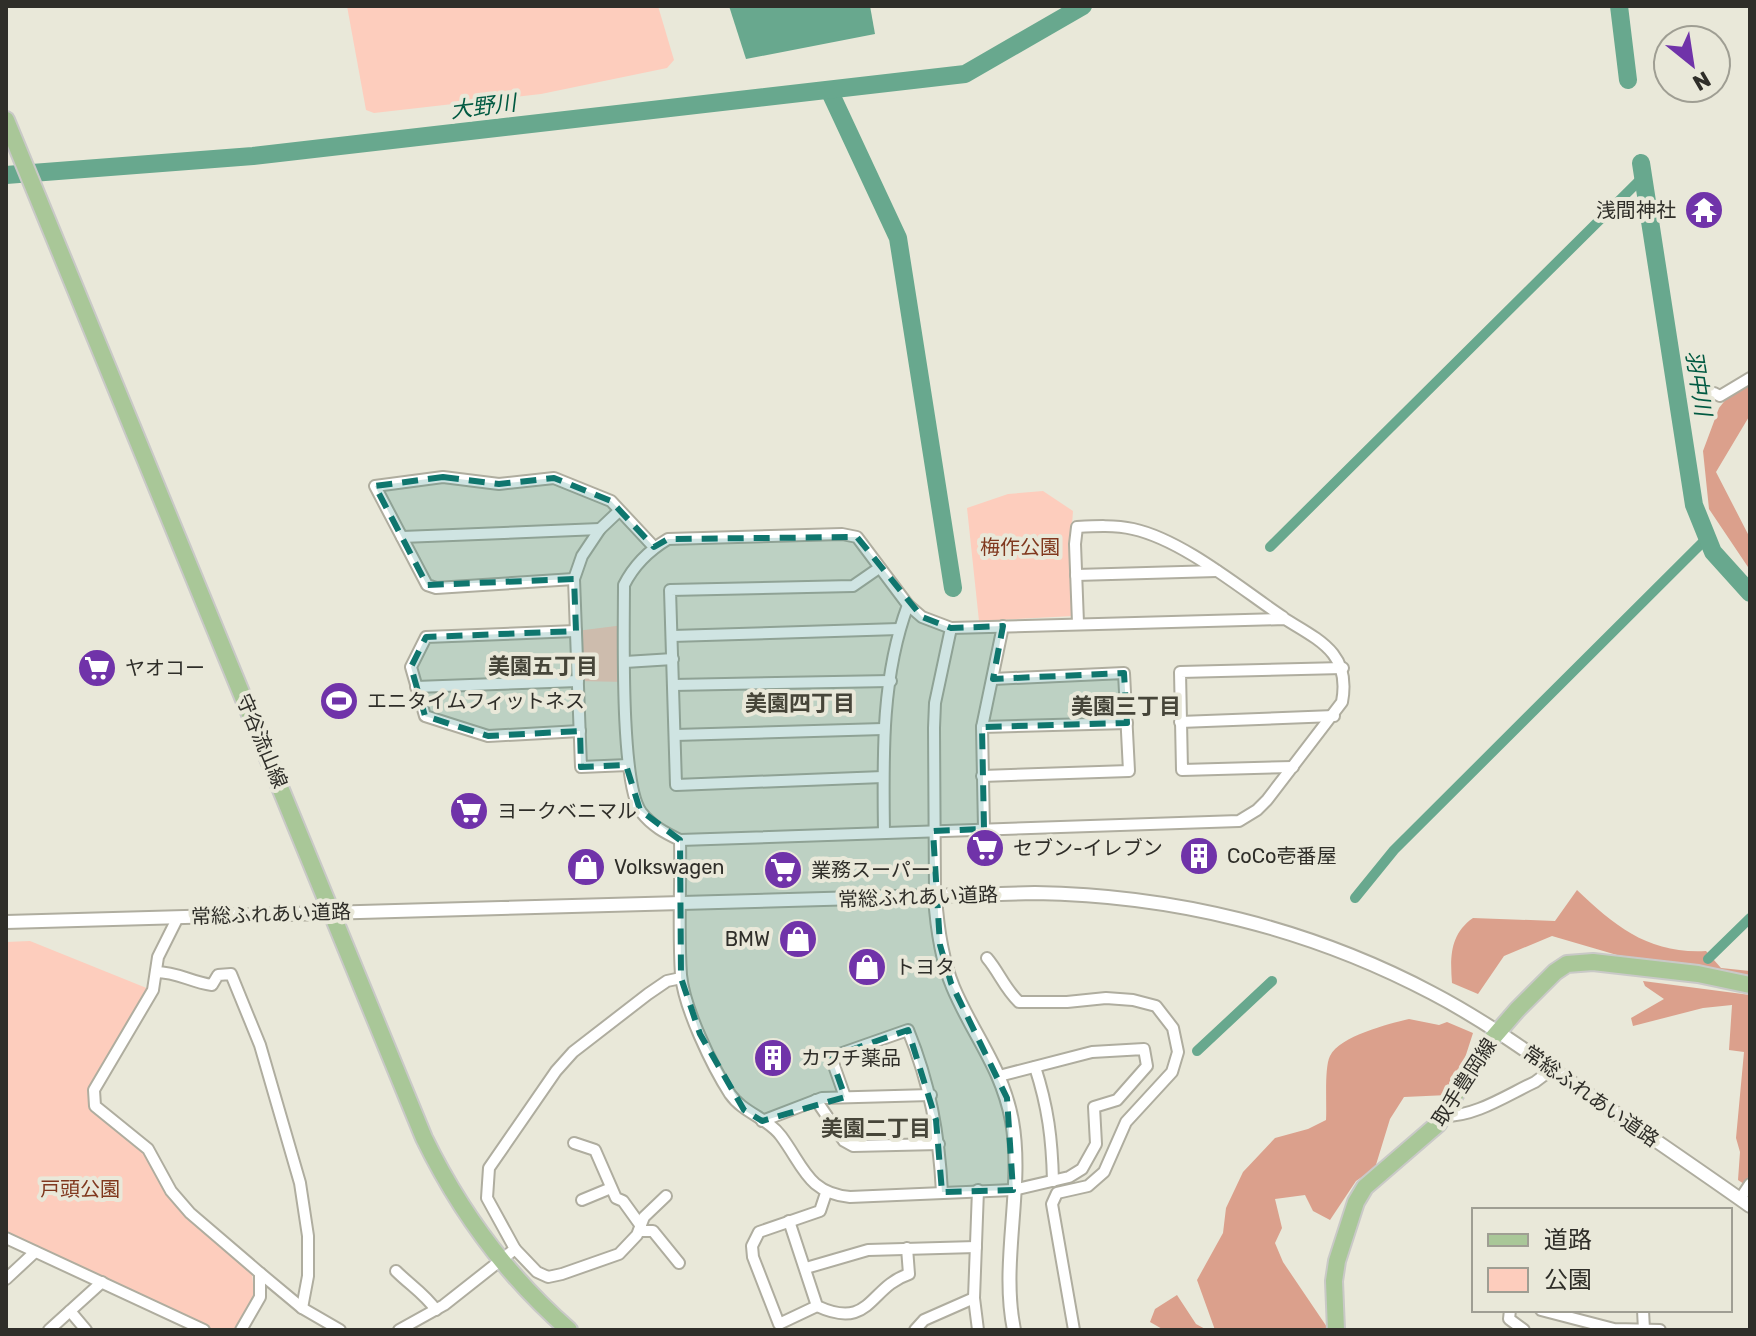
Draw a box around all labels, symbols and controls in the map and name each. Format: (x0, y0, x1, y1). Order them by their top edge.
north arrow (1652, 24, 1732, 104)
text: N (1688, 65, 1715, 97)
water label: 大野川 (449, 89, 519, 124)
temple icon: 浅間神社 (1683, 189, 1725, 231)
place label: 浅間神社 (1596, 198, 1676, 222)
water label: 羽中川 (1680, 348, 1717, 420)
park label: 梅作公園 (980, 535, 1060, 559)
supermarket icon: ヤオコー (76, 647, 118, 689)
district label: 美園五丁目 (488, 653, 598, 680)
place label: ヤオコー (125, 656, 205, 680)
sports icon: エニタイムフィットネス (318, 680, 360, 722)
place label: エニタイムフィットネス (367, 689, 585, 713)
street label: 守谷流山線 (231, 690, 293, 792)
district label: 美園四丁目 (745, 690, 855, 717)
district label: 美園三丁目 (1071, 693, 1181, 720)
supermarket icon: ヨークベニマル (448, 790, 490, 832)
place label: ヨークベニマル (497, 799, 637, 823)
supermarket icon: セブン-イレブン (964, 827, 1006, 869)
building icon: CoCo壱番屋 (1178, 835, 1220, 877)
place label: セブン-イレブン (1013, 836, 1163, 860)
place label: CoCo壱番屋 (1227, 844, 1337, 868)
shop icon: Volkswagen (565, 846, 607, 888)
supermarket icon: 業務スーパー (762, 849, 804, 891)
place label: Volkswagen (614, 855, 725, 879)
place label: 業務スーパー (811, 858, 931, 882)
street label: 常総ふれあい道路 (838, 882, 998, 912)
street label: 常総ふれあい道路 (191, 899, 351, 929)
shop icon: BMW (777, 918, 819, 960)
place label: BMW (725, 927, 770, 951)
shop icon: トヨタ (846, 946, 888, 988)
place label: トヨタ (895, 955, 955, 979)
street label: 取手豊岡線 (1427, 1034, 1501, 1130)
building icon: カワチ薬品 (752, 1037, 794, 1079)
street label: 常総ふれあい道路 (1519, 1040, 1663, 1152)
place label: カワチ薬品 (801, 1046, 901, 1070)
district label: 美園二丁目 (821, 1115, 931, 1142)
park label: 戸頭公園 (40, 1177, 120, 1201)
legend (1472, 1208, 1732, 1312)
text: 道路 (1544, 1226, 1592, 1254)
text: 公園 (1544, 1266, 1592, 1294)

